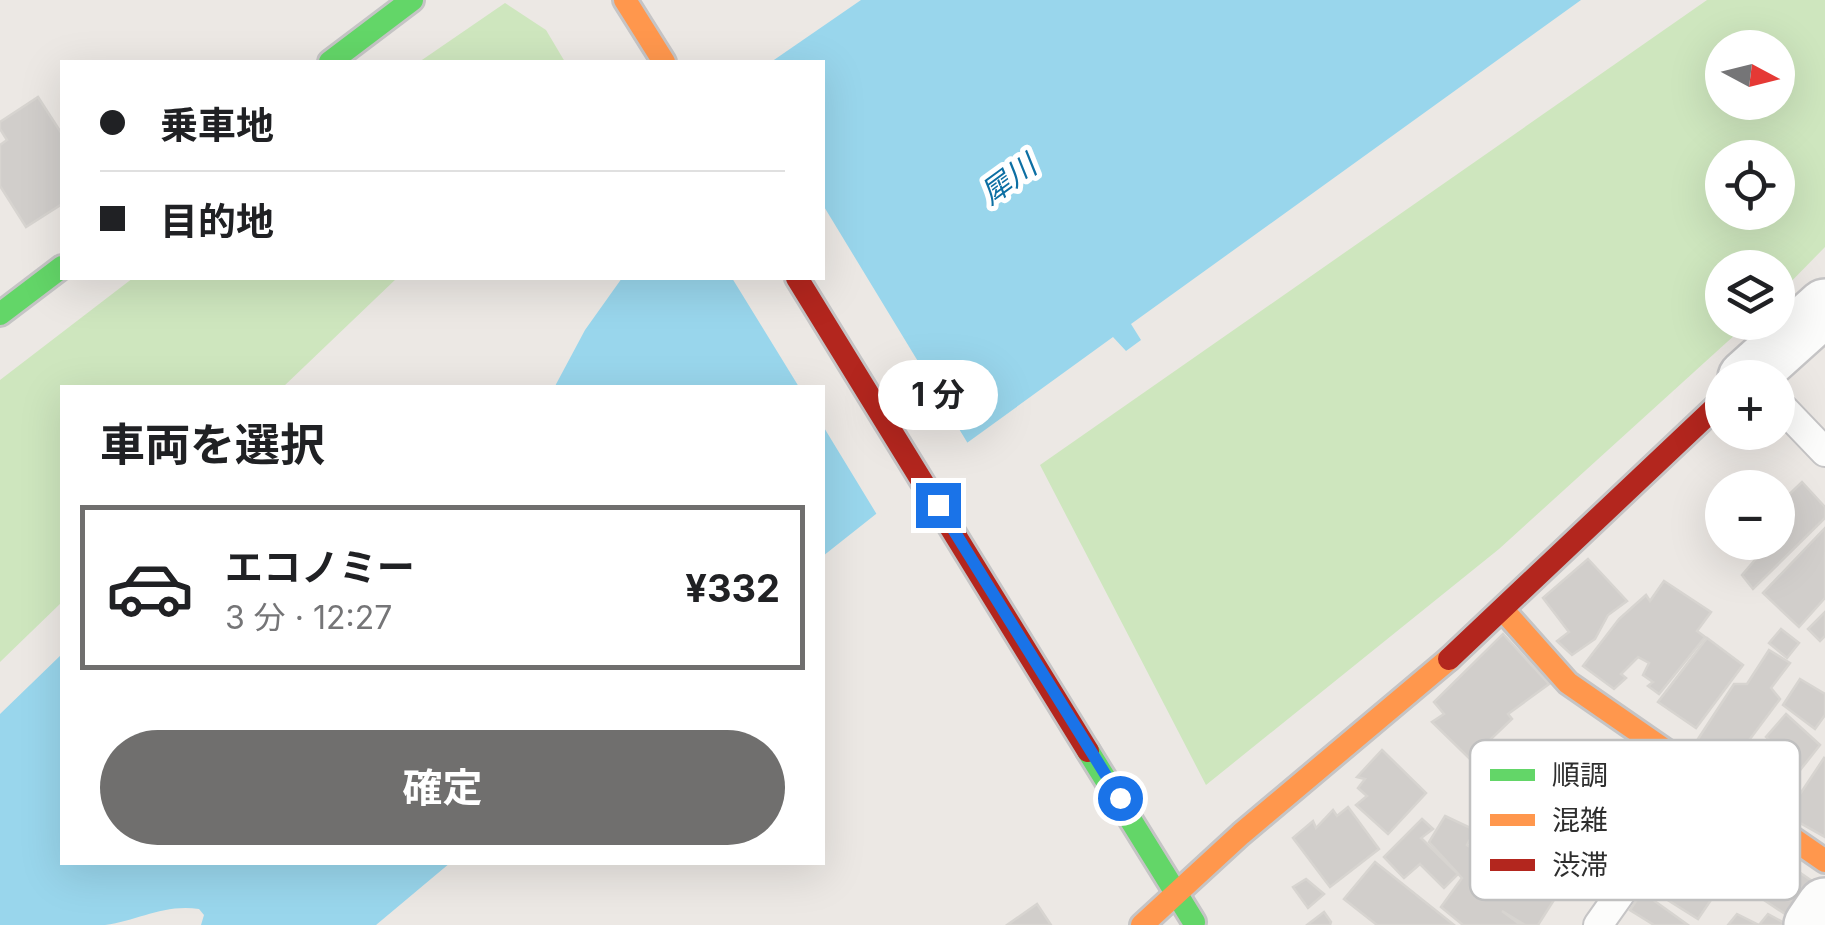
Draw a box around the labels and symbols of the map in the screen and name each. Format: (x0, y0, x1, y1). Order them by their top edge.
north arrow (1705, 30, 1795, 120)
water label: 犀川 (973, 145, 1045, 211)
callout: 1 分 (878, 360, 998, 430)
route end (916, 483, 961, 528)
legend (1470, 740, 1800, 900)
text: 順調 (1552, 758, 1608, 792)
route start (1098, 776, 1143, 821)
text: 混雑 (1552, 803, 1608, 837)
text: 渋滞 (1552, 848, 1608, 882)

